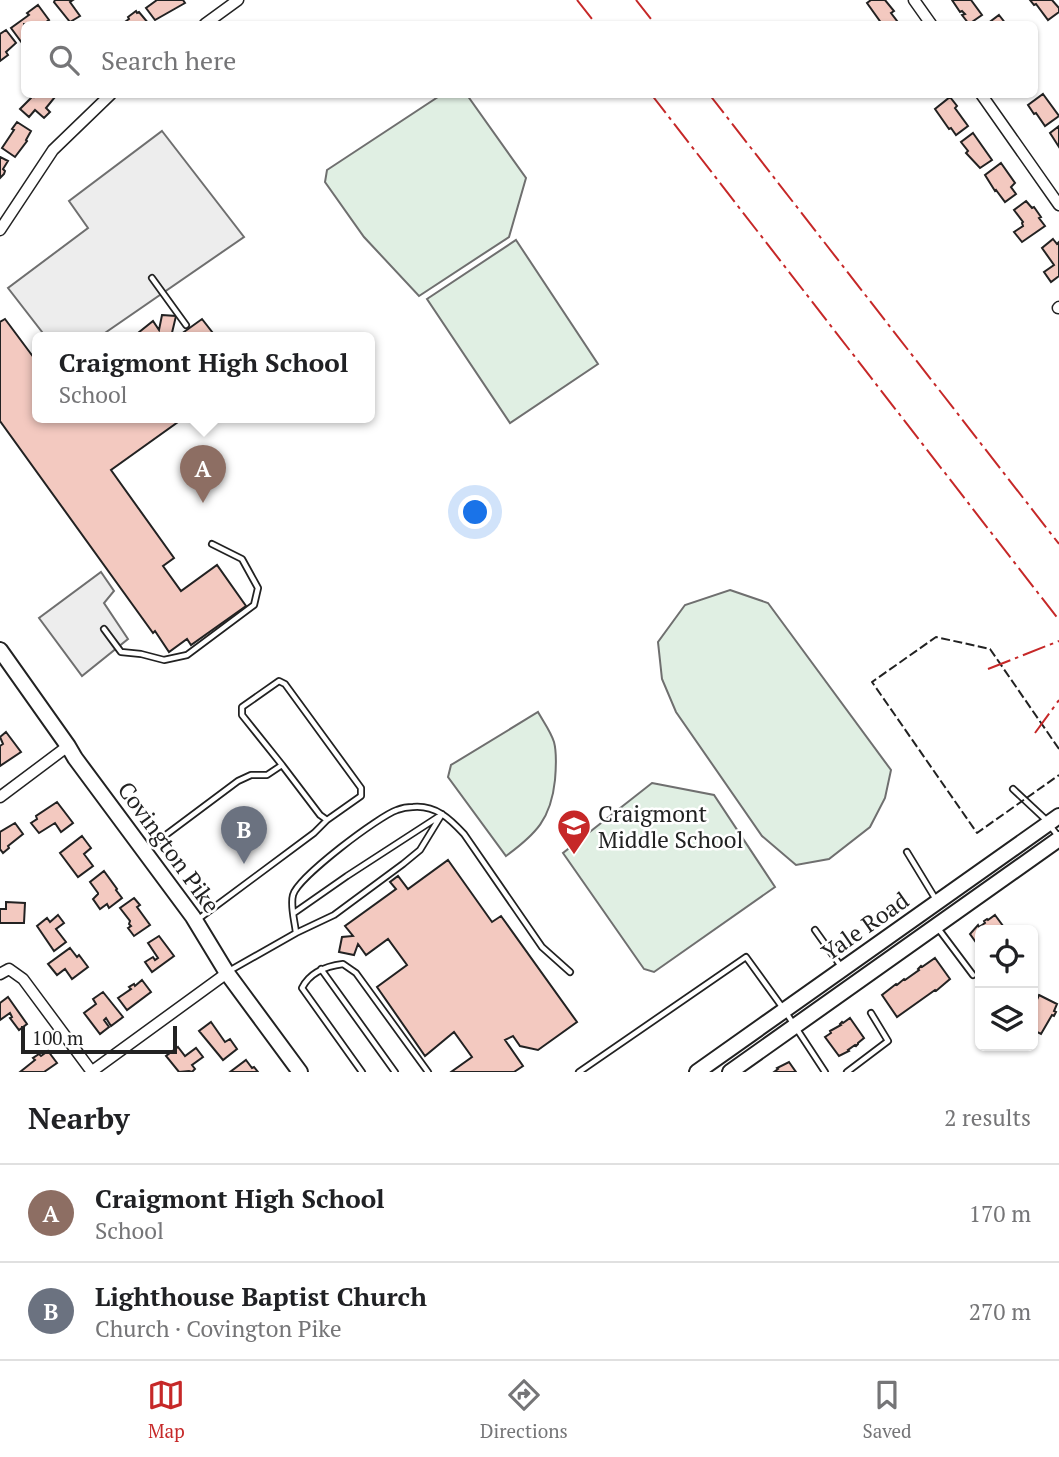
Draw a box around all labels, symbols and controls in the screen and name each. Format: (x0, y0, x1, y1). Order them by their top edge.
search box (21, 21, 1038, 98)
icon: search (45, 41, 83, 79)
text: Search here (101, 43, 236, 77)
popup (32, 332, 375, 423)
text: Craigmont High School (59, 345, 348, 379)
text: School (59, 379, 128, 410)
pin: A (180, 445, 226, 503)
your location (458, 495, 492, 529)
street label: Covington Pike (111, 775, 227, 919)
place label: Craigmont Middle School (598, 798, 743, 855)
pin: B (221, 806, 267, 864)
school or university icon: Craigmont Middle School (555, 807, 593, 856)
street label: Yale Road (815, 885, 915, 967)
map controls (975, 925, 1038, 1051)
button: locate (975, 925, 1038, 988)
button: layers (975, 988, 1038, 1051)
scale bar (21, 1023, 177, 1055)
text: 100 m (32, 1025, 83, 1050)
text: Nearby (28, 1098, 130, 1138)
text: 2 results (944, 1102, 1031, 1133)
text: Craigmont High School (95, 1181, 385, 1215)
text: A (43, 1198, 59, 1229)
text: 170 m (969, 1198, 1031, 1229)
text: School (95, 1215, 164, 1246)
text: Lighthouse Baptist Church (95, 1279, 427, 1313)
text: B (44, 1296, 58, 1327)
text: 270 m (969, 1296, 1031, 1327)
text: Church · Covington Pike (95, 1313, 341, 1344)
tab: Map (147, 1376, 185, 1443)
tab: Directions (480, 1376, 568, 1443)
tab: Saved (862, 1376, 912, 1443)

